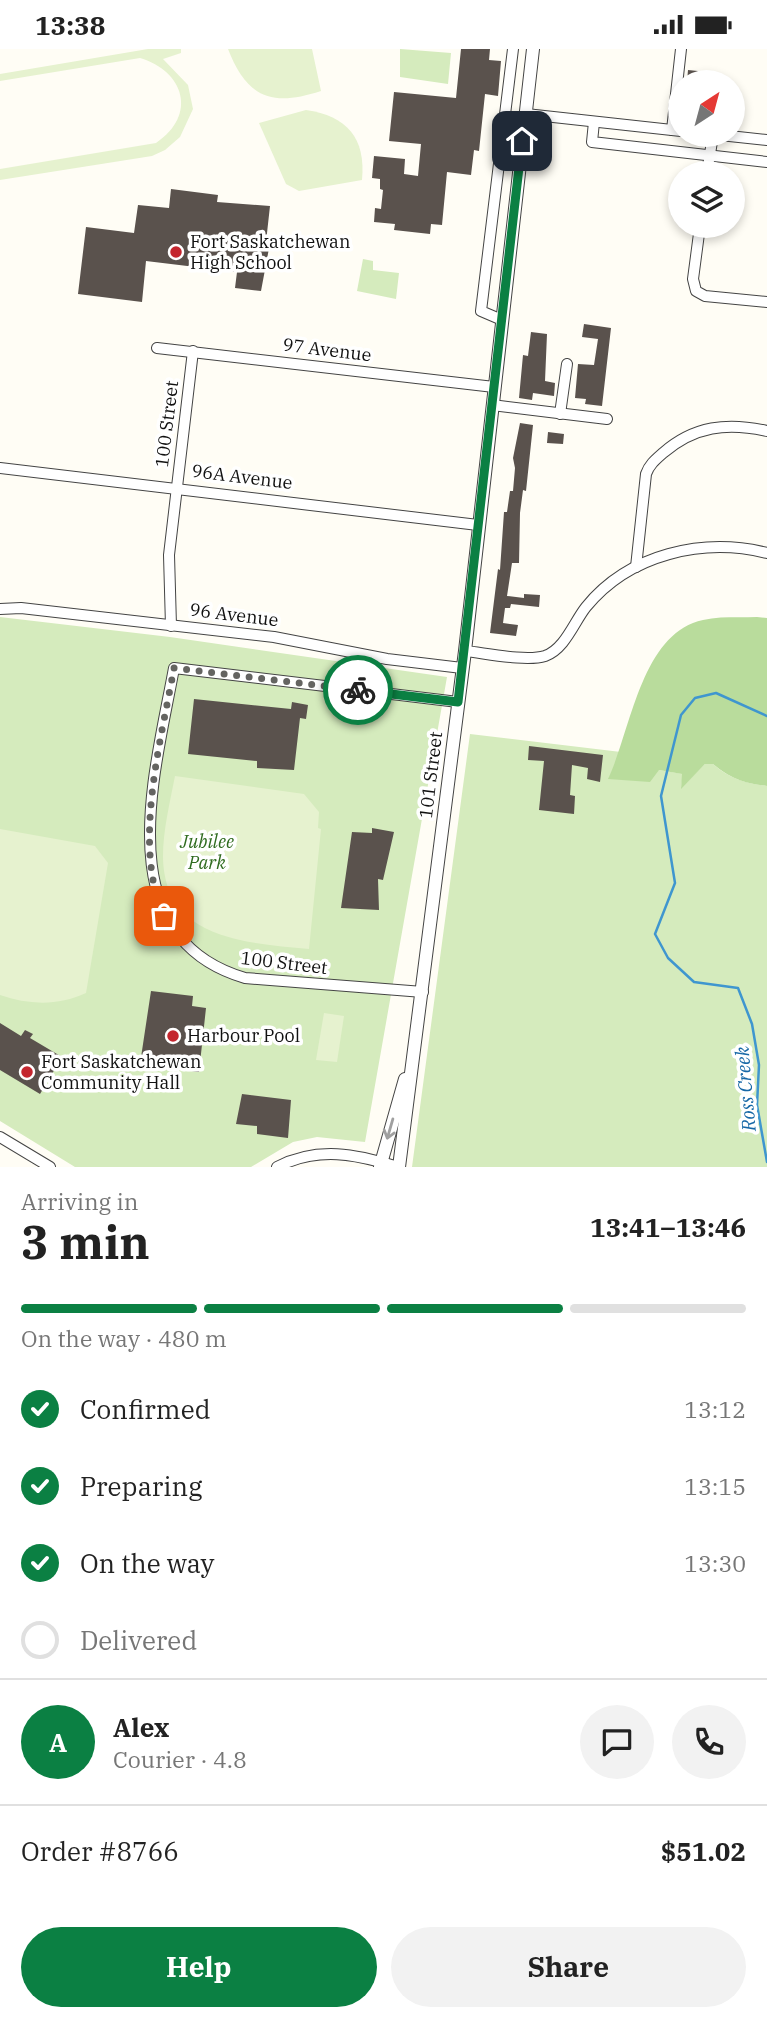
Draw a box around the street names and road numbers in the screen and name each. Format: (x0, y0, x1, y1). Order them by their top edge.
street label: 97 Avenue (281, 333, 373, 366)
street label: 100 Street (150, 379, 183, 469)
street label: 96A Avenue (190, 459, 294, 494)
street label: 96 Avenue (188, 598, 280, 631)
street label: 101 Street (414, 730, 447, 820)
street label: 100 Street (239, 946, 329, 979)

